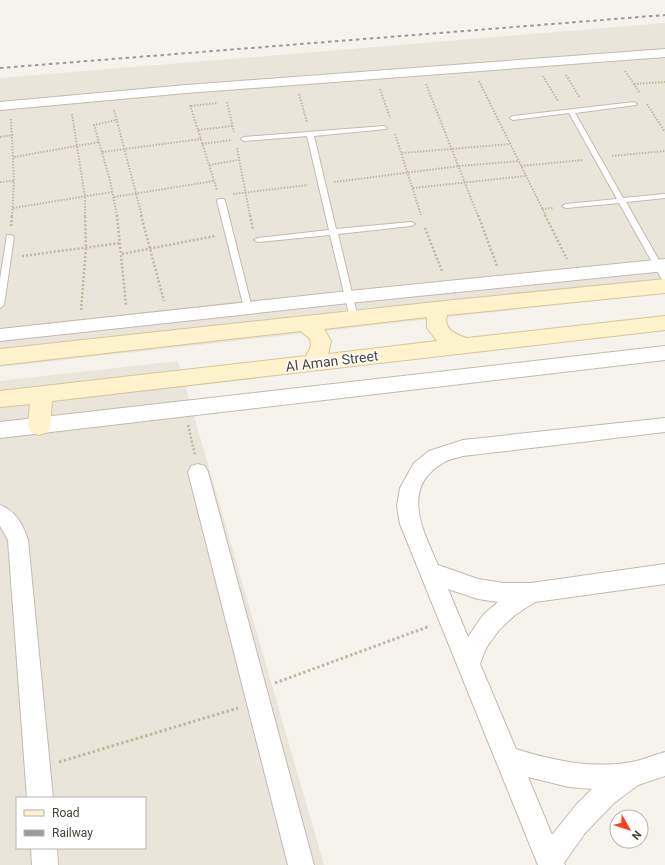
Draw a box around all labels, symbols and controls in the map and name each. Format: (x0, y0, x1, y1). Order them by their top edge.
street label: Al Aman Street (285, 347, 380, 375)
legend (16, 797, 146, 849)
text: Road (52, 806, 80, 820)
north arrow (609, 809, 649, 849)
text: Railway (52, 826, 93, 840)
text: N (629, 828, 644, 842)

